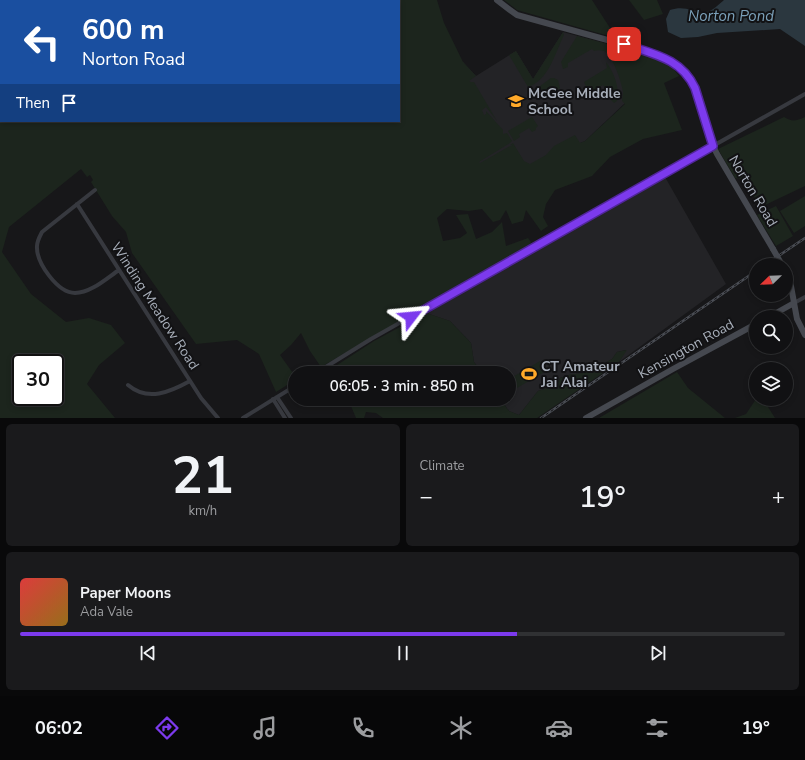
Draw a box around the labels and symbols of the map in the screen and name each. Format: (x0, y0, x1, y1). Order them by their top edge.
water label: Norton Pond (688, 6, 774, 26)
pin (607, 27, 641, 61)
place label: McGee Middle School (528, 84, 621, 119)
school or university icon: McGee Middle School (507, 92, 525, 110)
street label: Norton Road (724, 152, 782, 230)
street label: Winding Meadow Road (107, 239, 203, 373)
north arrow (749, 258, 793, 302)
position arrow (390, 296, 432, 338)
street label: Kensington Road (635, 315, 737, 383)
speed limit sign: 30 (12, 354, 64, 406)
place label: CT Amateur Jai Alai (540, 357, 620, 392)
sports icon: CT Amateur Jai Alai (520, 365, 538, 383)

